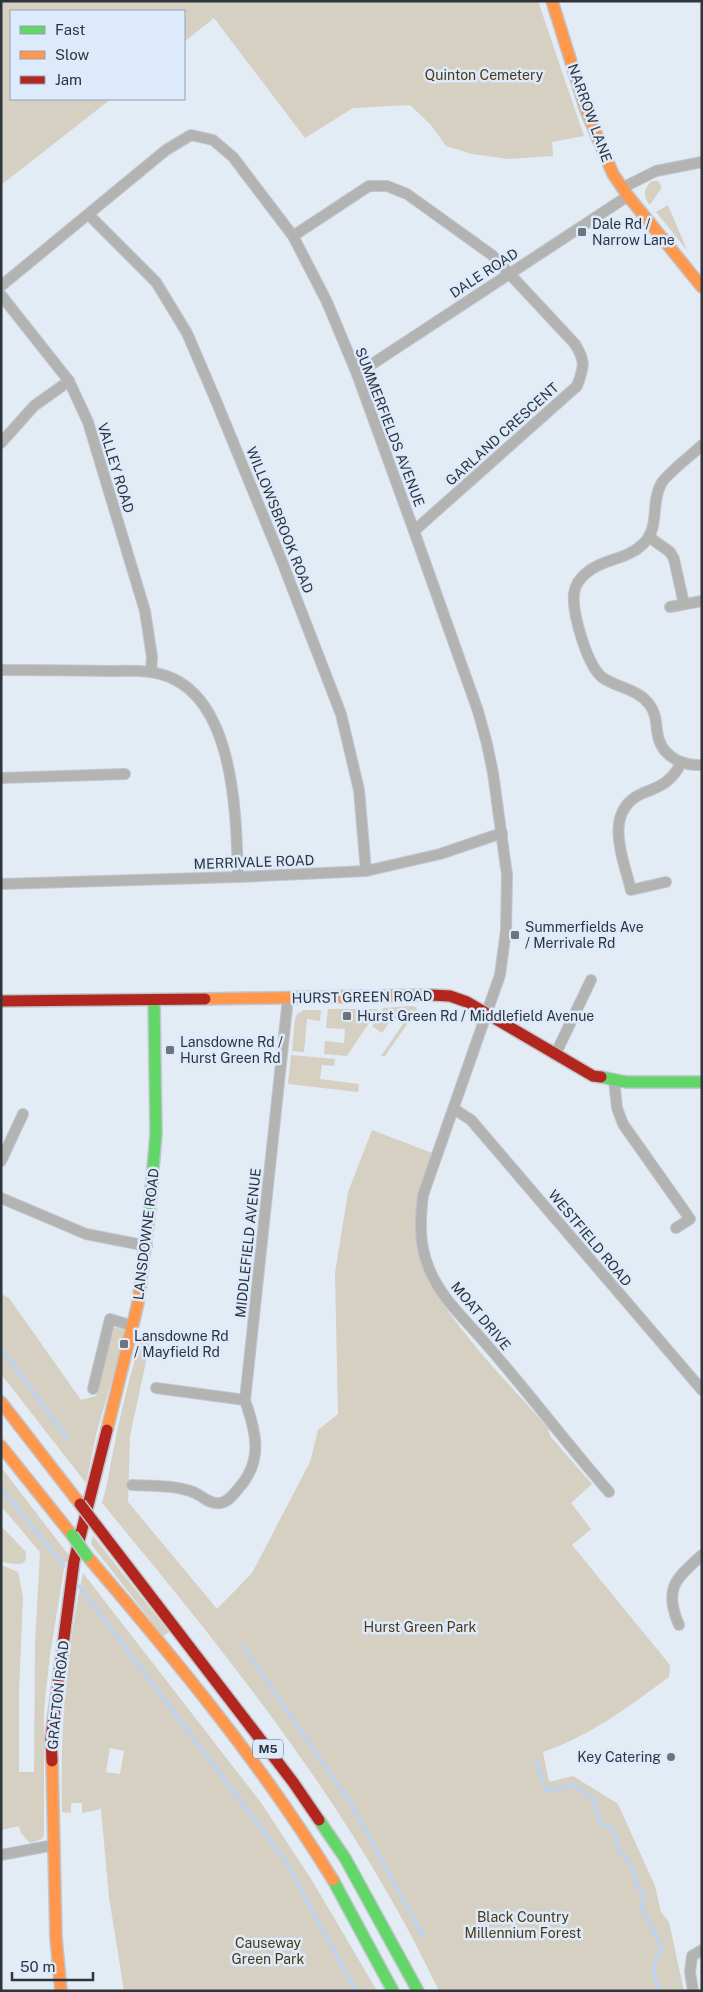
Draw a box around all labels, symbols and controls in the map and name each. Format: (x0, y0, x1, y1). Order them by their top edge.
legend (10, 10, 185, 100)
text: Fast (55, 21, 85, 38)
text: Slow (55, 46, 90, 63)
street label: NARROW LANE (565, 62, 615, 164)
park label: Quinton Cemetery (425, 67, 544, 83)
text: Jam (55, 71, 82, 88)
place label: Dale Rd / Narrow Lane (592, 216, 675, 248)
marker: Dale Rd / Narrow Lane (576, 226, 588, 238)
street label: DALE ROAD (447, 245, 521, 301)
street label: SUMMERFIELDS AVENUE (352, 345, 428, 509)
street label: GARLAND CRESCENT (442, 379, 562, 489)
street label: VALLEY ROAD (95, 421, 137, 515)
street label: WILLOWSBROOK ROAD (243, 444, 317, 596)
street label: MERRIVALE ROAD (193, 852, 315, 872)
place label: Summerfields Ave / Merrivale Rd (525, 919, 644, 951)
marker: Summerfields Ave / Merrivale Rd (509, 929, 521, 941)
street label: HURST GREEN ROAD (292, 988, 432, 1006)
place label: Hurst Green Rd / Middlefield Avenue (357, 1008, 594, 1024)
marker: Hurst Green Rd / Middlefield Avenue (341, 1010, 353, 1022)
place label: Lansdowne Rd / Hurst Green Rd (180, 1034, 283, 1066)
marker: Lansdowne Rd / Hurst Green Rd (164, 1044, 176, 1056)
street label: LANSDOWNE ROAD (130, 1167, 162, 1301)
street label: MIDDLEFIELD AVENUE (232, 1167, 264, 1319)
street label: WESTFIELD ROAD (545, 1187, 635, 1289)
street label: MOAT DRIVE (448, 1279, 514, 1353)
place label: Lansdowne Rd / Mayfield Rd (134, 1328, 229, 1360)
marker: Lansdowne Rd / Mayfield Rd (118, 1338, 130, 1350)
park label: Hurst Green Park (364, 1619, 477, 1635)
street label: GRAFTON ROAD (44, 1640, 72, 1750)
road number: M5 (253, 1740, 283, 1758)
place label: Key Catering (577, 1749, 661, 1765)
marker: Key Catering (665, 1751, 677, 1763)
park label: Black Country Millennium Forest (465, 1909, 581, 1941)
park label: Causeway Green Park (232, 1935, 305, 1967)
scale bar (12, 1950, 94, 1982)
text: 50 m (20, 1958, 55, 1975)

